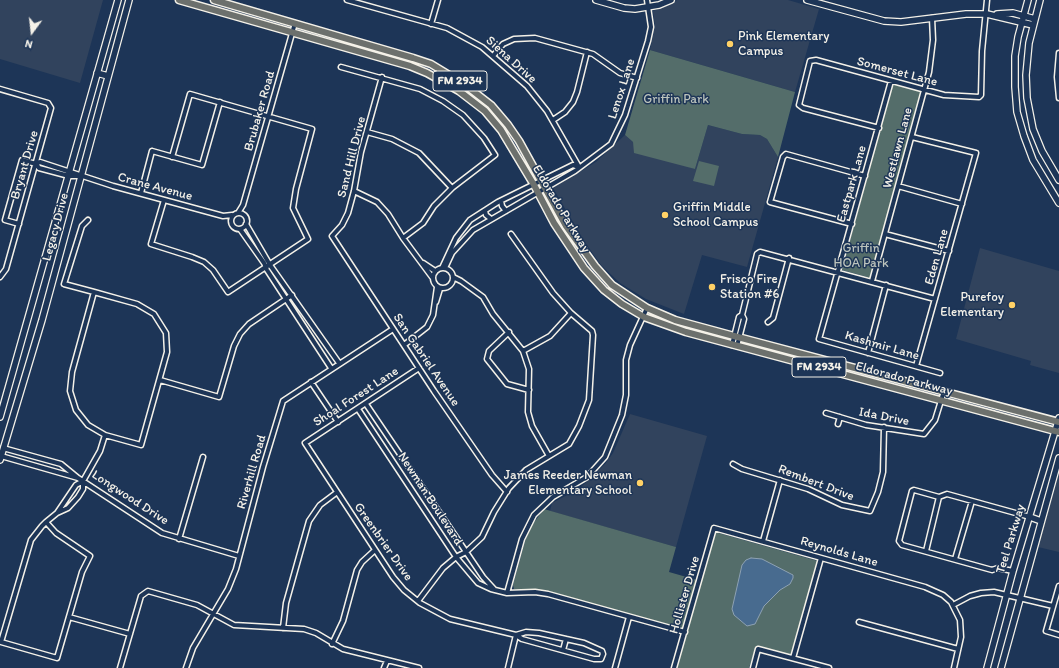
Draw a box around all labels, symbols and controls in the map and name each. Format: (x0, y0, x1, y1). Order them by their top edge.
north arrow (12, 12, 52, 52)
place label: Pink Elementary Campus (738, 29, 829, 60)
street label: Siena Drive (482, 33, 540, 87)
text: N (23, 37, 34, 51)
marker: Pink Elementary Campus (725, 39, 735, 49)
street label: Somerset Lane (855, 54, 939, 90)
street label: Lenox Lane (605, 57, 639, 121)
street label: Brubaker Road (241, 69, 279, 153)
road number: FM 2934 (433, 71, 487, 91)
park label: Griffin Park (643, 92, 709, 108)
street label: Westlawn Lane (880, 106, 916, 190)
street label: Sand Hill Drive (334, 115, 370, 199)
street label: Bryant Drive (8, 129, 42, 201)
street label: Eastpark Lane (834, 144, 870, 224)
street label: Eldorado Parkway (529, 162, 593, 256)
street label: Crane Avenue (116, 170, 194, 204)
street label: Legacy Drive (39, 191, 73, 263)
place label: Griffin Middle School Campus (673, 200, 758, 231)
marker: Griffin Middle School Campus (660, 210, 670, 220)
street label: Eden Lane (922, 227, 952, 287)
park label: Griffin HOA Park (833, 241, 889, 272)
place label: Frisco Fire Station #6 (720, 272, 779, 303)
marker: Frisco Fire Station #6 (707, 282, 717, 292)
place label: Purefoy Elementary (940, 290, 1004, 321)
marker: Purefoy Elementary (1007, 300, 1017, 310)
street label: San Gabriel Avenue (389, 311, 463, 409)
street label: Kashmir Lane (843, 328, 921, 364)
road number: FM 2934 (792, 357, 846, 377)
street label: Eldorado Parkway (854, 359, 954, 399)
street label: Shoal Forest Lane (310, 364, 402, 430)
street label: Ida Drive (857, 404, 911, 430)
street label: Riverhill Road (234, 433, 270, 511)
street label: Newman Boulevard (394, 449, 466, 549)
street label: Rembert Drive (776, 461, 856, 505)
street label: Longwood Drive (89, 467, 171, 529)
place label: James Reeder Newman Elementary School (504, 468, 632, 499)
marker: James Reeder Newman Elementary School (635, 478, 645, 488)
street label: Greenbrier Drive (350, 500, 416, 584)
street label: Teel Parkway (993, 502, 1029, 576)
street label: Reynolds Lane (798, 533, 880, 571)
street label: Hollister Drive (666, 554, 704, 636)

